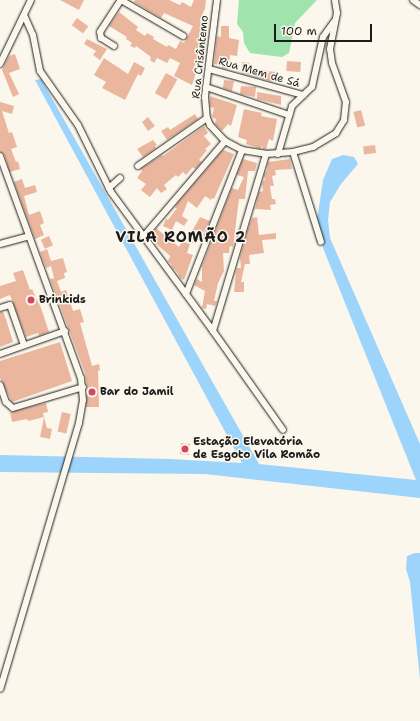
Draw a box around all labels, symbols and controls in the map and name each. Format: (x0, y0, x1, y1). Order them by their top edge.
street label: Rua Crisântemo (190, 15, 212, 99)
scale bar (276, 16, 374, 42)
text: 100 m (281, 23, 317, 39)
street label: Rua Mem de Sá (217, 55, 301, 91)
district label: VILA ROMÃO 2 (115, 229, 247, 247)
place label: Brinkids (39, 293, 86, 307)
marker: Brinkids (26, 295, 36, 305)
place label: Bar do Jamil (100, 385, 174, 399)
marker: Bar do Jamil (87, 387, 97, 397)
place label: Estação Elevatória de Esgoto Vila Romão (193, 436, 320, 462)
marker: Estação Elevatória de Esgoto Vila Romão (180, 444, 190, 454)

